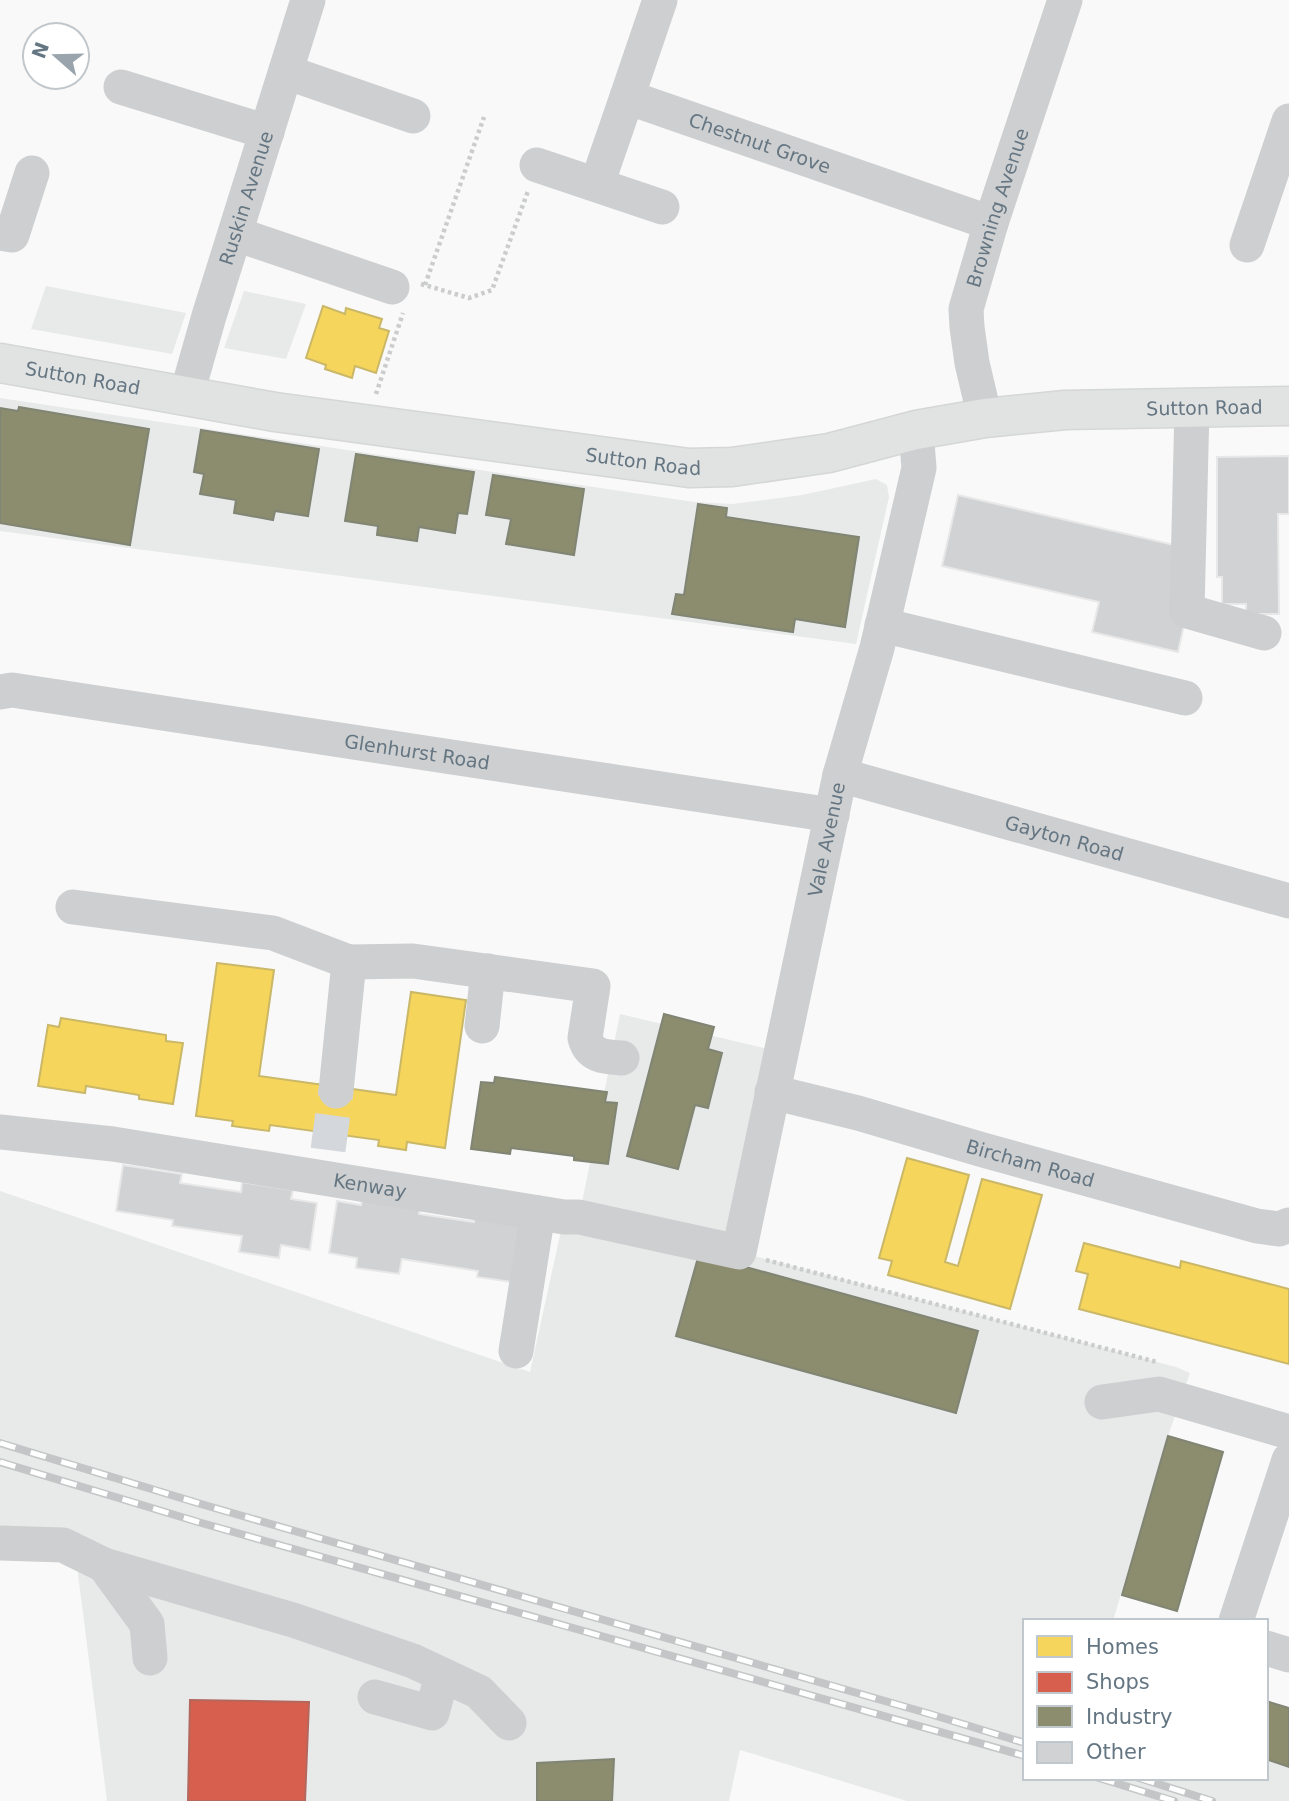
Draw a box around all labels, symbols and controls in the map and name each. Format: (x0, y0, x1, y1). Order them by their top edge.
north arrow (21, 21, 91, 91)
text: N (27, 39, 53, 61)
street label: Chestnut Grove (686, 108, 834, 178)
street label: Browning Avenue (962, 125, 1033, 290)
street label: Ruskin Avenue (215, 128, 277, 268)
street label: Sutton Road (23, 357, 142, 399)
street label: Sutton Road (1146, 395, 1263, 420)
street label: Sutton Road (584, 443, 701, 479)
street label: Glenhurst Road (343, 730, 491, 774)
street label: Vale Avenue (803, 780, 849, 899)
street label: Gayton Road (1002, 811, 1126, 865)
street label: Bircham Road (964, 1135, 1097, 1191)
street label: Kenway (332, 1169, 408, 1202)
legend (1023, 1619, 1268, 1780)
text: Homes (1086, 1635, 1159, 1659)
text: Shops (1086, 1670, 1150, 1694)
text: Industry (1086, 1705, 1172, 1729)
text: Other (1086, 1740, 1146, 1764)

